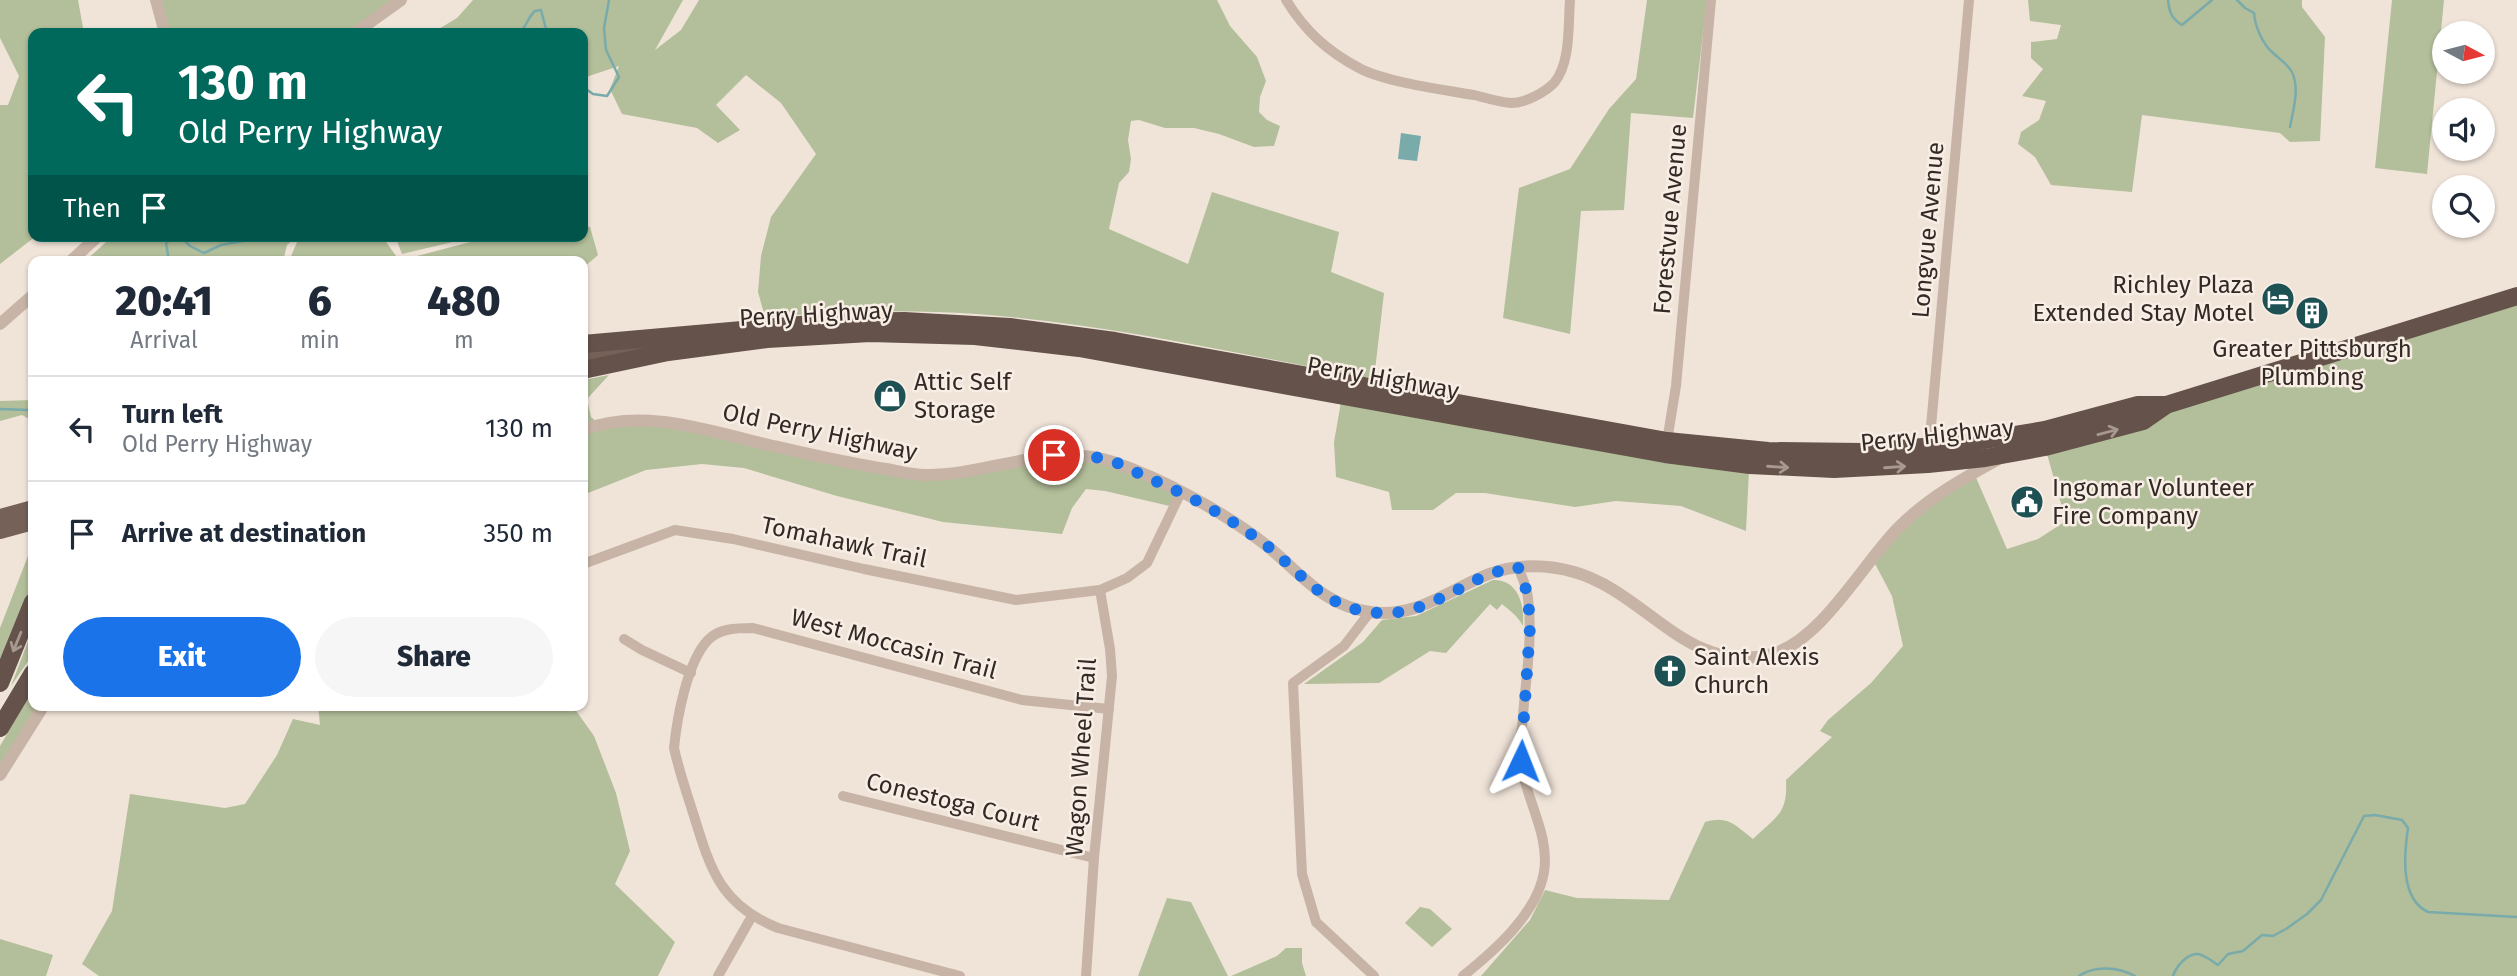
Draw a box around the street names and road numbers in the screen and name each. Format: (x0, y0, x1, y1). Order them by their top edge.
street label: Forestvue Avenue (1648, 123, 1692, 315)
street label: Longvue Avenue (1906, 141, 1950, 319)
street label: Perry Highway (738, 296, 894, 332)
street label: Perry Highway (1305, 351, 1461, 405)
street label: Old Perry Highway (720, 398, 920, 466)
street label: Perry Highway (1859, 413, 2015, 457)
street label: Tomahawk Trail (759, 511, 929, 573)
street label: West Moccasin Trail (788, 603, 1000, 685)
street label: Wagon Wheel Trail (1060, 657, 1102, 857)
street label: Conestoga Court (863, 767, 1043, 837)

